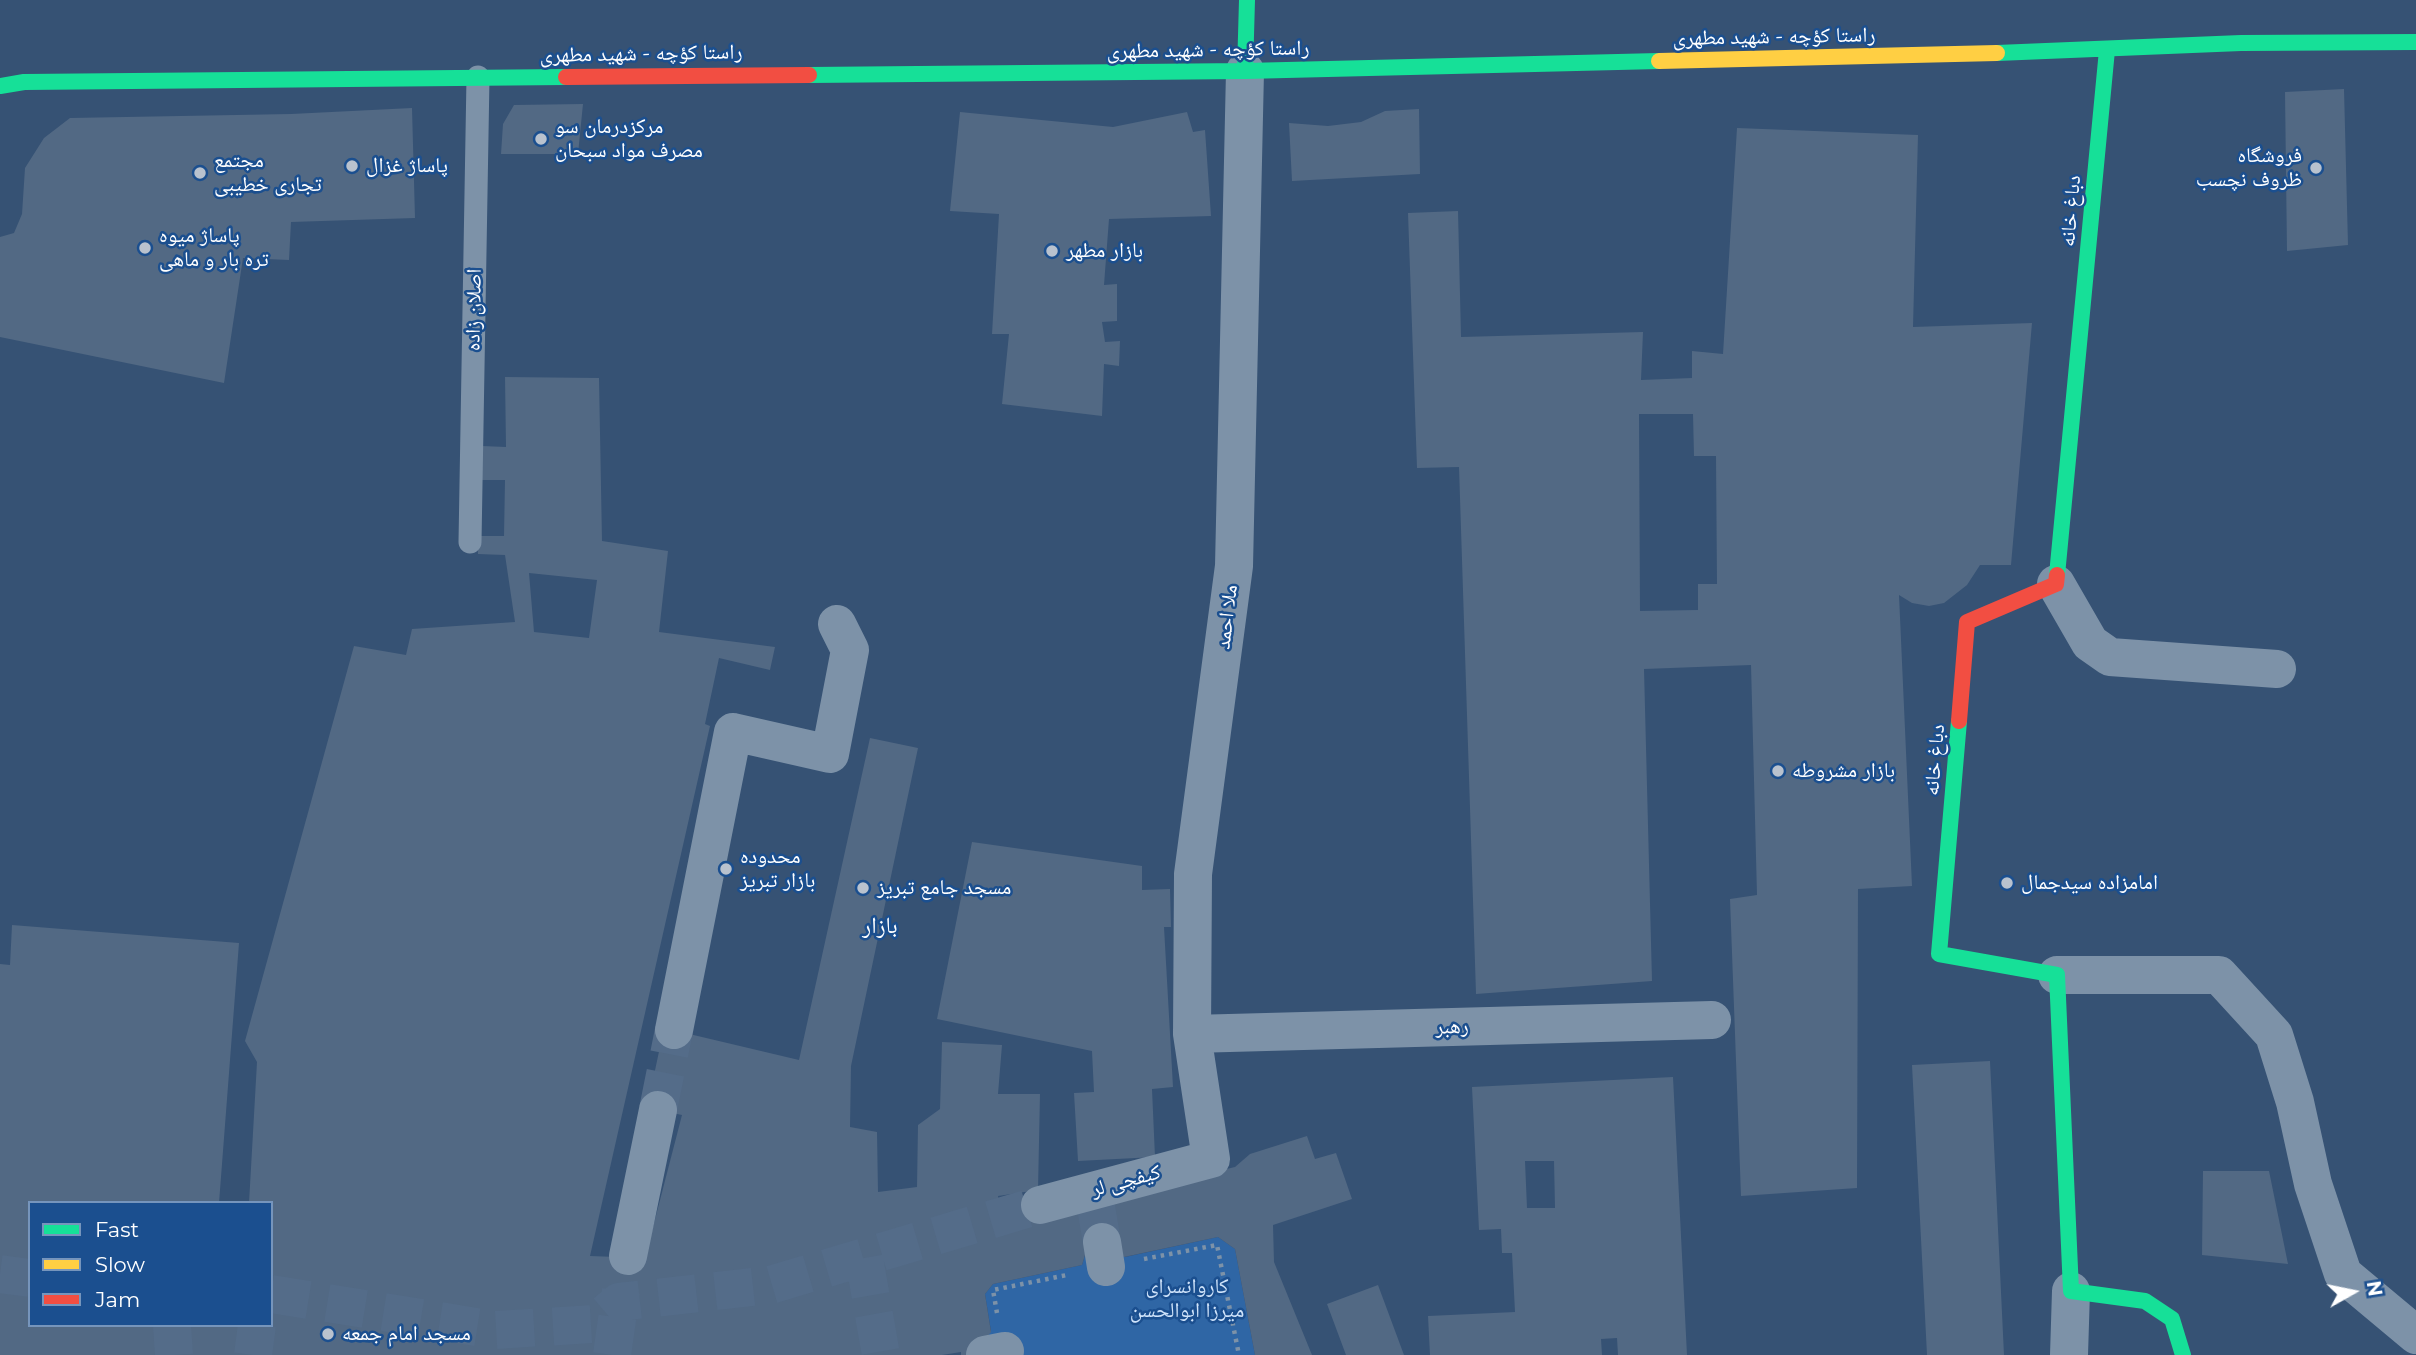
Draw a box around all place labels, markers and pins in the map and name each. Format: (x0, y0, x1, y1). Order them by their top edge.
place label: مرکزدرمان سو مصرف مواد سبحان (555, 114, 703, 164)
marker: مرکزدرمان سو مصرف مواد سبحان (533, 131, 549, 147)
place label: فروشگاه ظروف نچسب (2196, 143, 2302, 193)
place label: مجتمع تجاری خطیبی (214, 148, 322, 198)
place label: پاساژ غزال (366, 153, 448, 179)
marker: پاساژ غزال (344, 158, 360, 174)
marker: فروشگاه ظروف نچسب (2308, 160, 2324, 176)
marker: مجتمع تجاری خطیبی (192, 165, 208, 181)
place label: پاساژ میوه تره بار و ماهی (159, 223, 269, 273)
place label: بازار مطهر (1066, 238, 1143, 264)
marker: پاساژ میوه تره بار و ماهی (137, 240, 153, 256)
marker: بازار مطهر (1044, 243, 1060, 259)
place label: بازار مشروطه (1792, 758, 1895, 784)
marker: بازار مشروطه (1770, 763, 1786, 779)
place label: محدوده بازار تبریز (740, 844, 815, 894)
marker: محدوده بازار تبریز (718, 861, 734, 877)
place label: امامزاده سیدجمال (2021, 870, 2158, 896)
place label: مسجد جامع تبریز (877, 875, 1011, 901)
marker: امامزاده سیدجمال (1999, 875, 2015, 891)
marker: مسجد جامع تبریز (855, 880, 871, 896)
place label: مسجد امام جمعه (342, 1321, 471, 1347)
marker: مسجد امام جمعه (320, 1326, 336, 1342)

